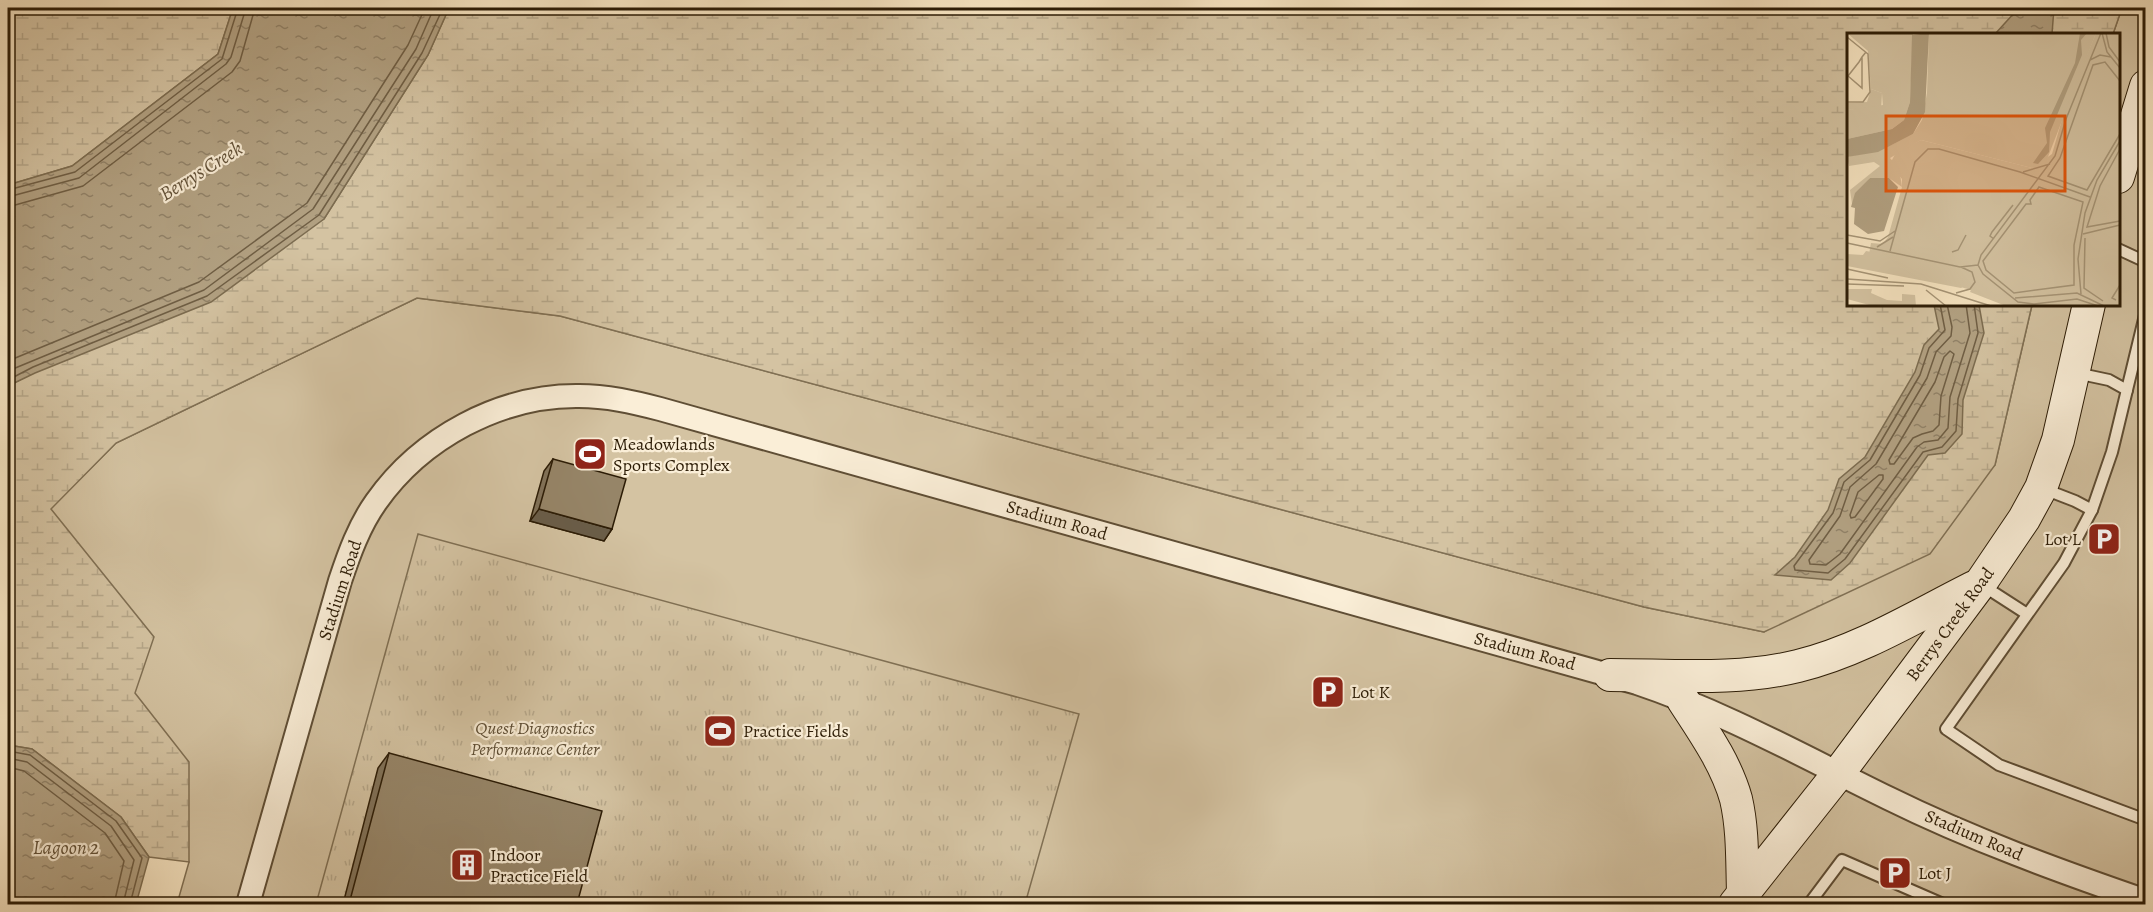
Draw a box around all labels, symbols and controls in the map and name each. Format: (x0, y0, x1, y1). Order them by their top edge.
inset map (1847, 33, 2120, 306)
water label: Berrys Creek (154, 135, 248, 207)
place label: Meadowlands Sports Complex (613, 432, 730, 477)
sports icon: Meadowlands Sports Complex (572, 436, 608, 472)
street label: Stadium Road (1004, 494, 1111, 546)
parking icon: Lot L (2086, 521, 2122, 557)
place label: Lot L (2044, 527, 2082, 551)
street label: Stadium Road (312, 536, 368, 643)
street label: Berrys Creek Road (1901, 562, 2000, 686)
street label: Stadium Road (1471, 626, 1579, 676)
parking icon: Lot K (1310, 674, 1346, 710)
place label: Lot K (1351, 680, 1391, 704)
sports icon: Practice Fields (702, 713, 738, 749)
park label: Quest Diagnostics Performance Center (471, 716, 600, 761)
place label: Practice Fields (743, 719, 849, 743)
street label: Stadium Road (1921, 804, 2027, 867)
water label: Lagoon 2 (33, 834, 99, 861)
place label: Indoor Practice Field (490, 843, 589, 888)
building icon: Indoor Practice Field (449, 847, 485, 883)
parking icon: Lot J (1877, 855, 1913, 891)
place label: Lot J (1918, 861, 1951, 885)

